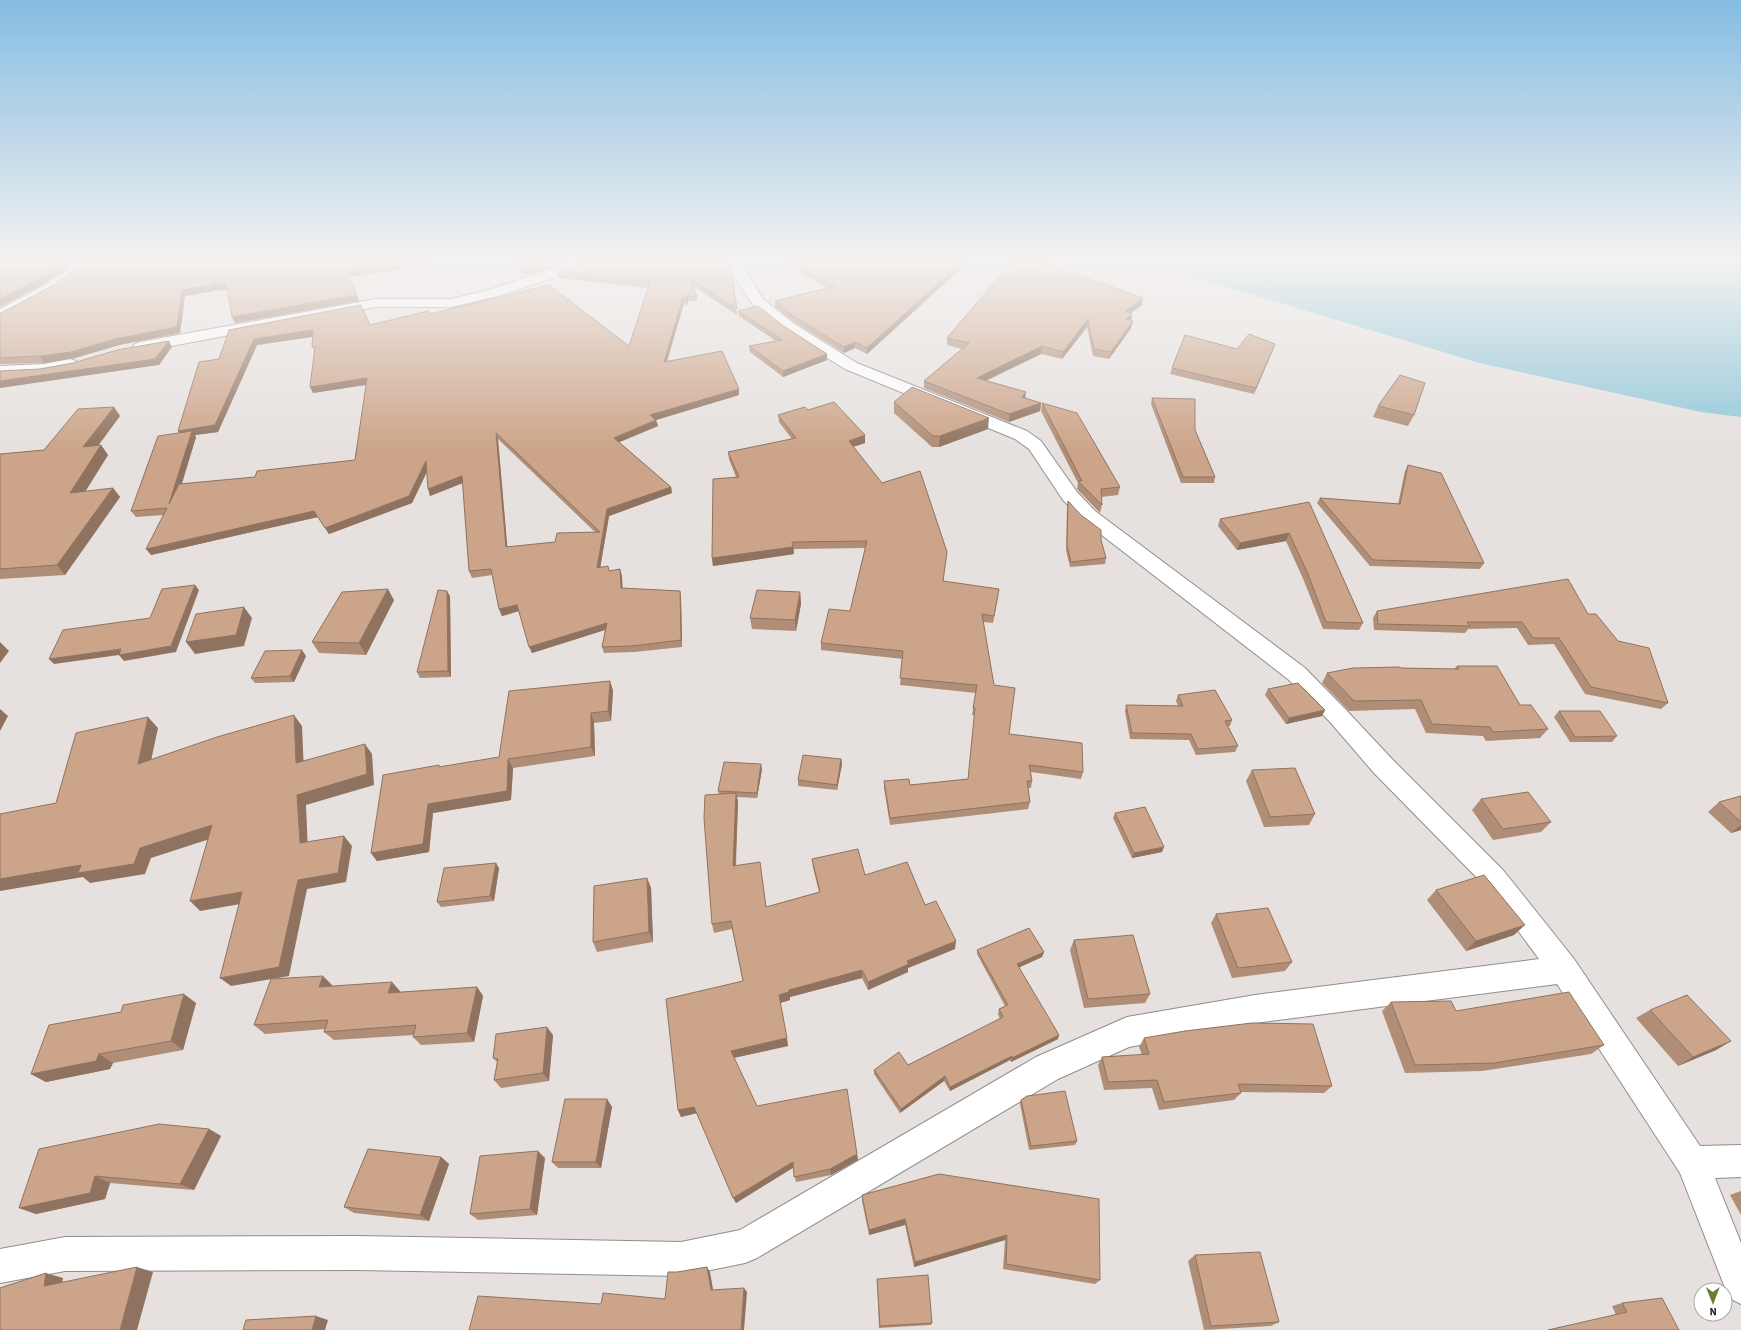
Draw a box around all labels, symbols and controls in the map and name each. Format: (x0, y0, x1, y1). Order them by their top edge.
north arrow (1693, 1282, 1733, 1322)
text: N (1709, 1304, 1717, 1319)

